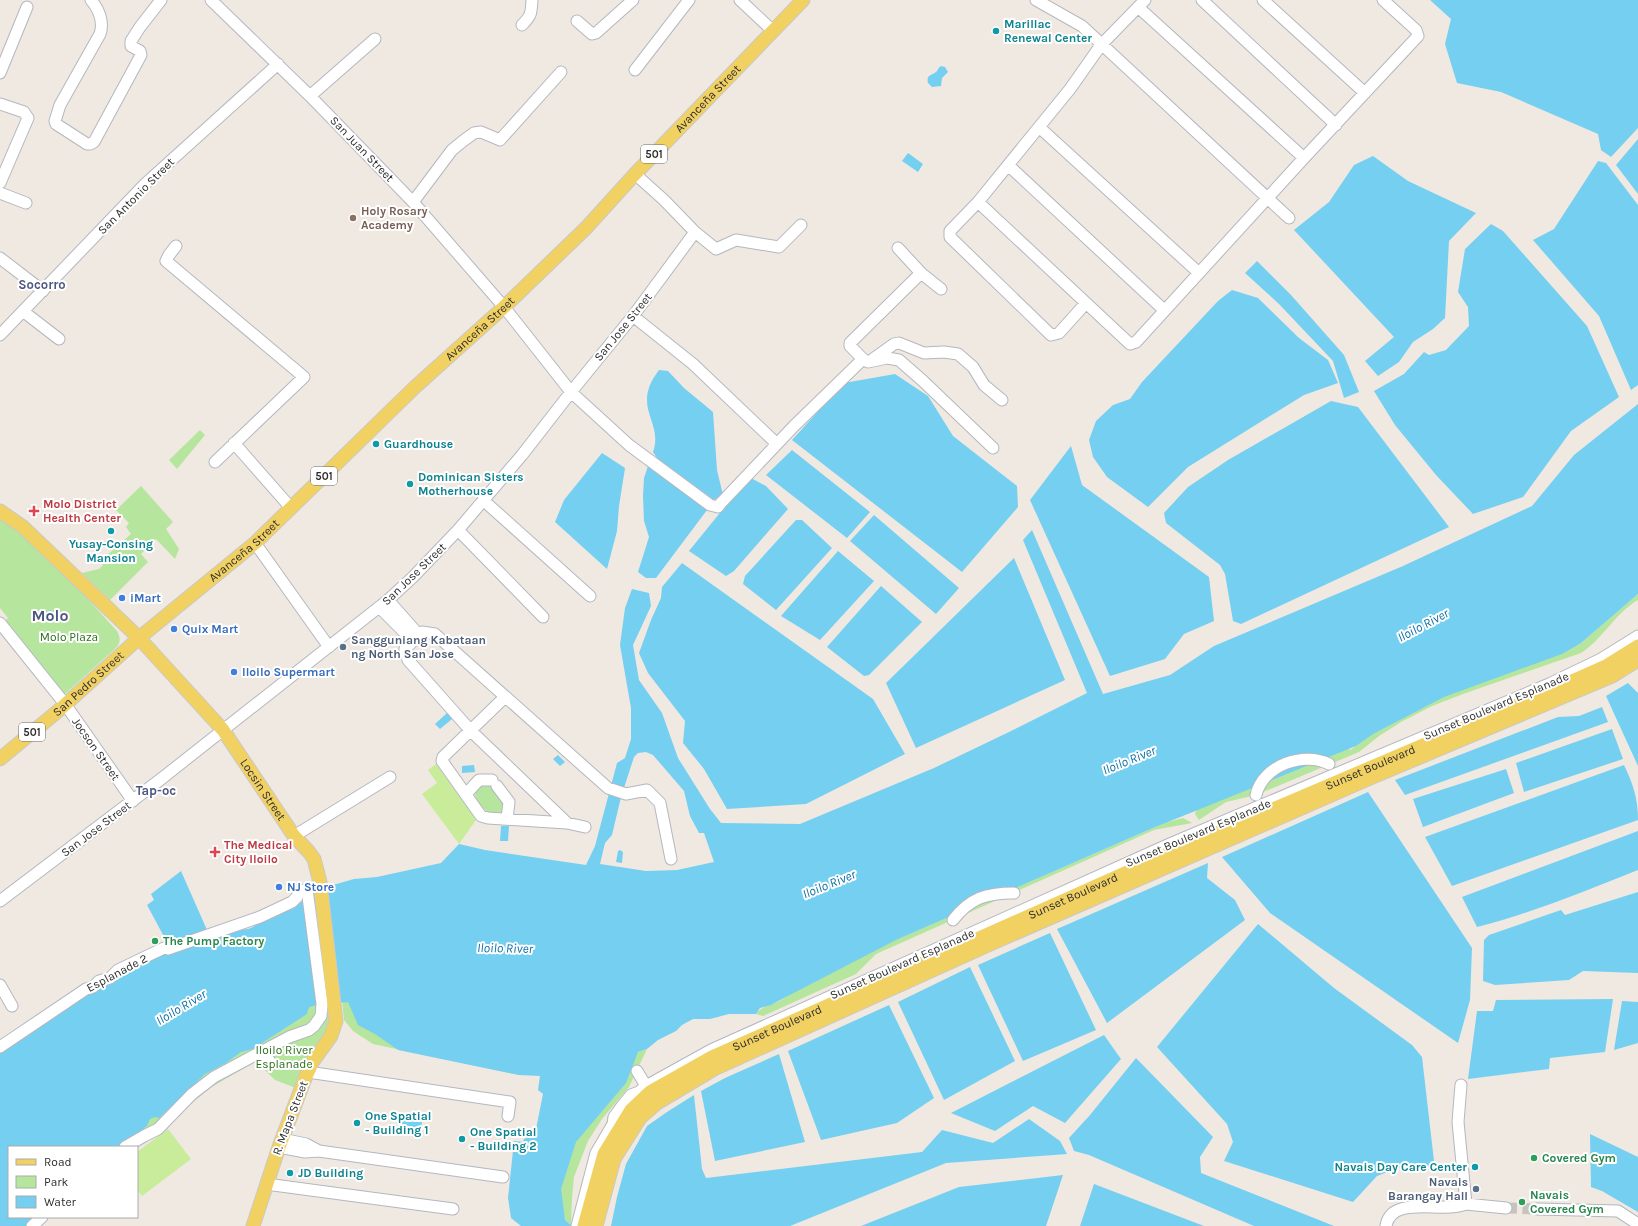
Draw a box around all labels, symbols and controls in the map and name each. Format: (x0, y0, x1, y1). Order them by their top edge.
place label: Marillac Renewal Center (1004, 17, 1092, 45)
marker: Marillac Renewal Center (991, 26, 1001, 36)
street label: Avanceña Street (672, 62, 744, 135)
street label: San Juan Street (327, 113, 397, 185)
road number: 501 (641, 145, 667, 163)
street label: San Antonio Street (95, 155, 177, 237)
place label: Holy Rosary Academy (361, 204, 428, 232)
marker: Holy Rosary Academy (348, 213, 358, 223)
district label: Socorro (18, 277, 66, 292)
street label: San Jose Street (591, 290, 655, 364)
street label: Avanceña Street (442, 293, 518, 364)
place label: Guardhouse (384, 437, 453, 451)
marker: Guardhouse (371, 439, 381, 449)
road number: 501 (311, 467, 337, 485)
place label: Dominican Sisters Motherhouse (418, 470, 524, 498)
marker: Dominican Sisters Motherhouse (405, 479, 415, 489)
place label: Molo District Health Center (43, 497, 121, 525)
marker: Molo District Health Center (28, 505, 40, 517)
street label: Avanceña Street (206, 516, 282, 585)
marker: Yusay-Consing Mansion (106, 526, 116, 536)
place label: Yusay-Consing Mansion (69, 537, 153, 565)
street label: San Jose Street (379, 540, 449, 608)
place label: iMart (130, 591, 161, 605)
marker: iMart (117, 593, 127, 603)
water label: Iloilo River (1395, 605, 1452, 645)
district label: Molo (32, 606, 68, 625)
place label: Quix Mart (182, 622, 239, 636)
marker: Quix Mart (169, 624, 179, 634)
park label: Molo Plaza (40, 630, 98, 644)
place label: Sangguniang Kabataan ng North San Jose (351, 633, 486, 661)
marker: Sangguniang Kabataan ng North San Jose (338, 642, 348, 652)
street label: San Pedro Street (50, 648, 127, 719)
place label: Iloilo Supermart (242, 665, 335, 679)
marker: Iloilo Supermart (229, 667, 239, 677)
street label: Sunset Boulevard Esplanade (1421, 669, 1571, 743)
street label: Jocson Street (69, 715, 123, 784)
road number: 501 (19, 723, 45, 741)
water label: Iloilo River (1100, 742, 1158, 777)
street label: Sunset Boulevard (1323, 742, 1418, 793)
street label: Locsin Street (237, 756, 289, 824)
district label: Tap-oc (136, 783, 176, 798)
street label: Sunset Boulevard Esplanade (1123, 796, 1273, 870)
street label: San Jose Street (58, 798, 134, 860)
place label: The Medical City Iloilo (224, 838, 292, 866)
marker: The Medical City Iloilo (209, 846, 221, 858)
water label: Iloilo River (800, 866, 858, 901)
street label: Sunset Boulevard (1026, 870, 1120, 922)
place label: NJ Store (287, 880, 334, 894)
marker: NJ Store (274, 882, 284, 892)
street label: Sunset Boulevard Esplanade (828, 926, 976, 1002)
place label: The Pump Factory (163, 934, 264, 948)
marker: The Pump Factory (150, 936, 160, 946)
water label: Iloilo River (477, 940, 534, 956)
street label: Esplanade 2 (84, 951, 150, 995)
water label: Iloilo River (153, 986, 209, 1028)
street label: Sunset Boulevard (730, 1002, 824, 1054)
park label: Iloilo River Esplanade (255, 1043, 313, 1071)
street label: R. Mapa Street (269, 1078, 311, 1157)
place label: One Spatial - Building 1 (365, 1109, 431, 1137)
marker: One Spatial - Building 1 (352, 1118, 362, 1128)
place label: One Spatial - Building 2 (470, 1125, 536, 1153)
marker: One Spatial - Building 2 (457, 1134, 467, 1144)
legend (8, 1146, 138, 1218)
place label: Covered Gym (1542, 1151, 1616, 1165)
marker: Covered Gym (1529, 1153, 1539, 1163)
text: Road (44, 1155, 72, 1169)
place label: Navais Day Care Center (1335, 1160, 1467, 1174)
marker: Navais Day Care Center (1470, 1162, 1480, 1172)
place label: JD Building (298, 1166, 363, 1180)
marker: JD Building (285, 1168, 295, 1178)
text: Park (44, 1175, 69, 1189)
place label: Navais Barangay Hall (1388, 1175, 1468, 1203)
marker: Navais Barangay Hall (1471, 1184, 1481, 1194)
place label: Navais Covered Gym (1530, 1188, 1604, 1216)
text: Water (44, 1195, 77, 1209)
marker: Navais Covered Gym (1517, 1197, 1527, 1207)

